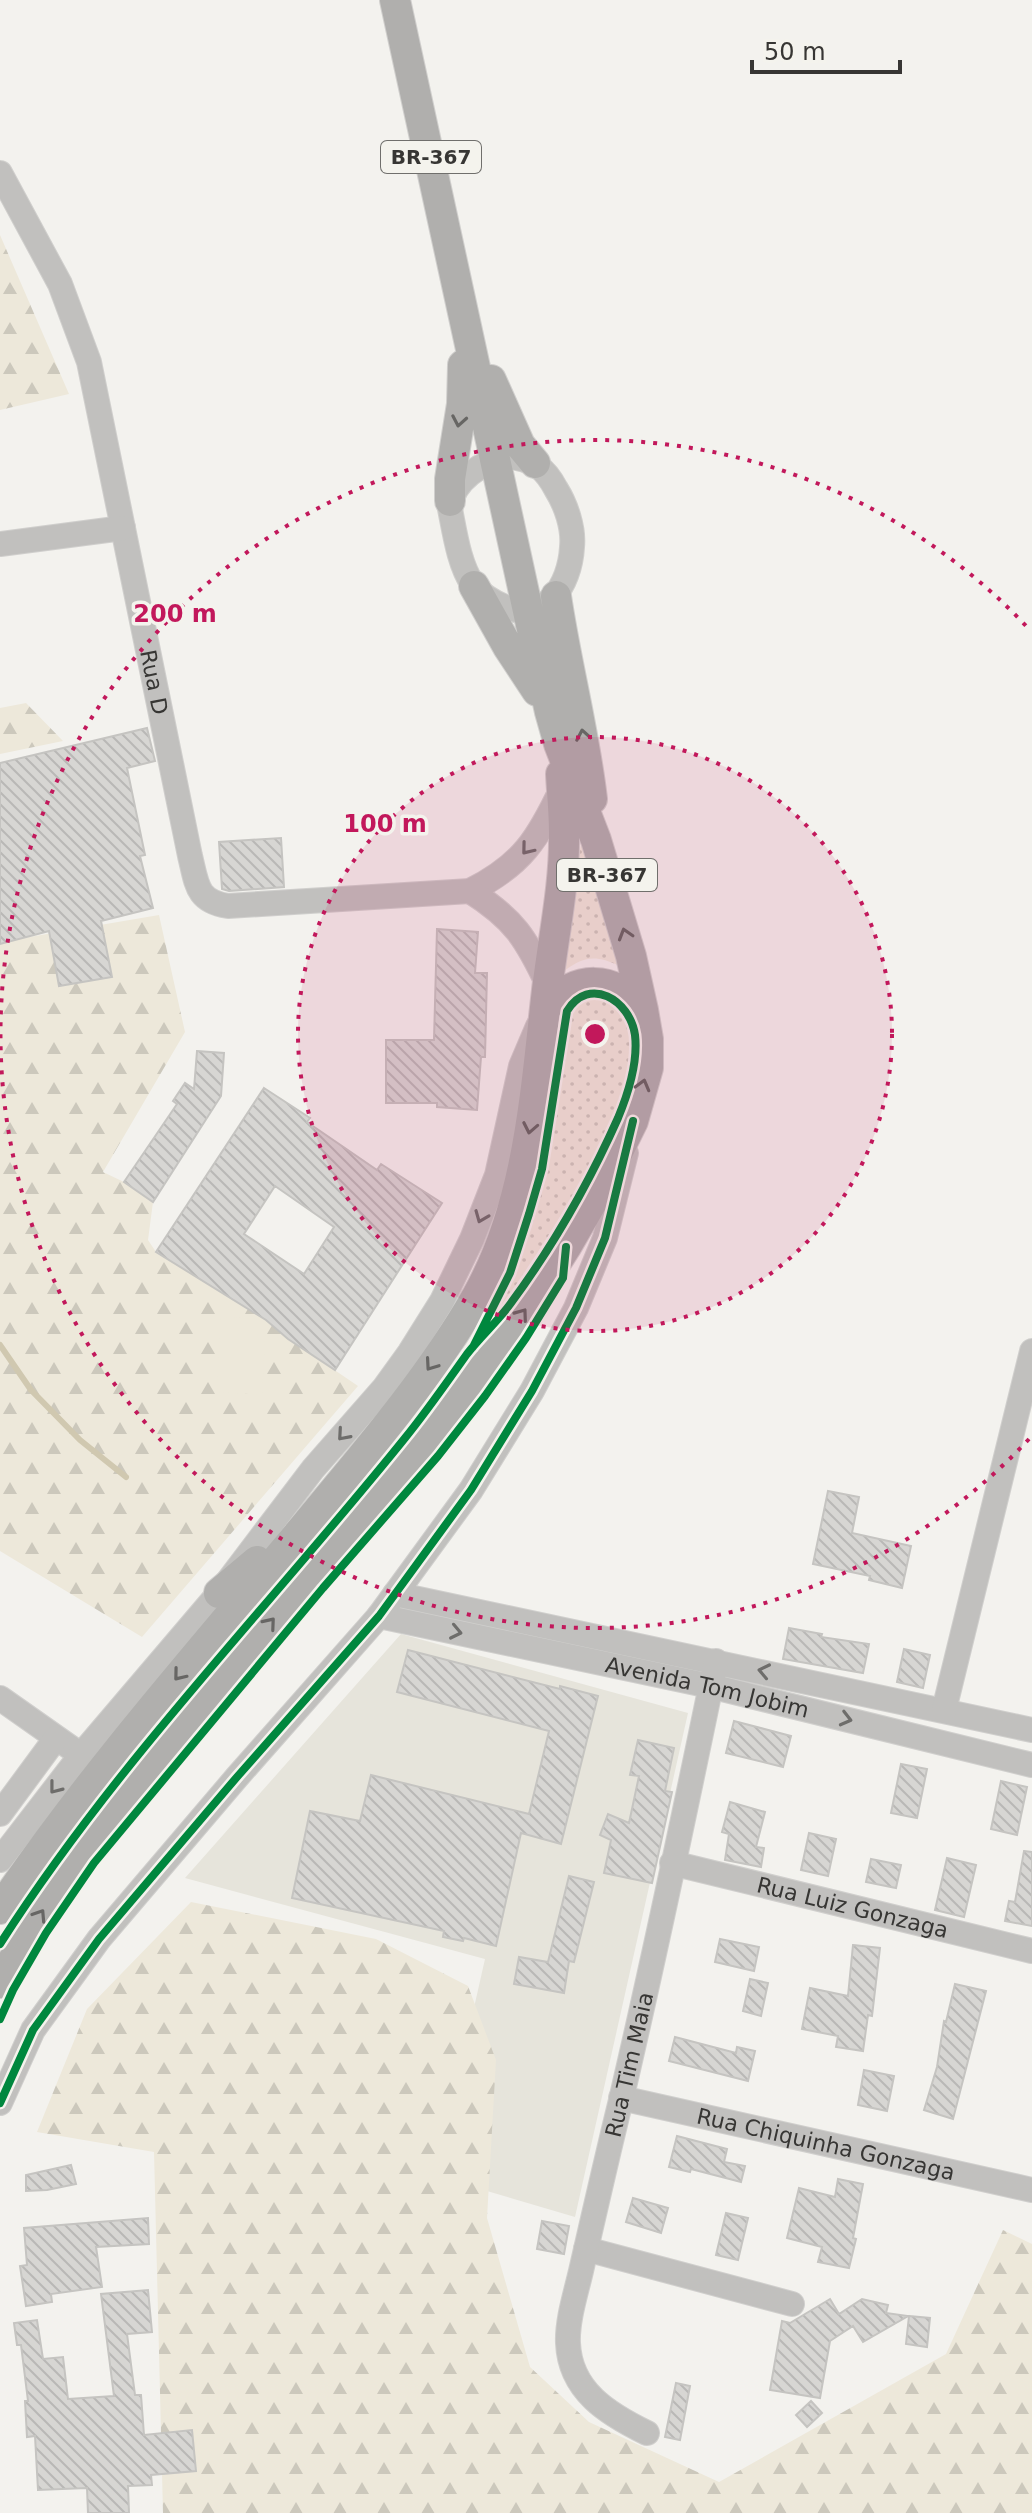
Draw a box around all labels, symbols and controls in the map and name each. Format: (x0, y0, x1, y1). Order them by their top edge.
scale bar (752, 24, 900, 74)
text: 50 m (764, 38, 826, 66)
road number: BR-367 (381, 141, 481, 173)
one-way arrow (452, 414, 469, 428)
text: 200 m (133, 600, 217, 628)
street label: Rua D (135, 647, 173, 717)
one-way arrow (576, 728, 593, 742)
text: 100 m (343, 810, 427, 838)
one-way arrow (522, 840, 536, 855)
road number: BR-367 (557, 859, 657, 891)
one-way arrow (618, 928, 634, 942)
centre of rings (581, 1020, 609, 1048)
one-way arrow (634, 1079, 651, 1093)
one-way arrow (523, 1121, 540, 1134)
one-way arrow (474, 1209, 491, 1223)
one-way arrow (513, 1308, 527, 1322)
one-way arrow (426, 1356, 441, 1371)
one-way arrow (338, 1425, 352, 1440)
one-way arrow (260, 1618, 275, 1633)
one-way arrow (448, 1623, 462, 1640)
street label: Avenida Tom Jobim (603, 1652, 812, 1723)
one-way arrow (758, 1663, 772, 1680)
one-way arrow (174, 1666, 189, 1681)
one-way arrow (839, 1710, 852, 1727)
one-way arrow (51, 1779, 65, 1794)
street label: Rua Luiz Gonzaga (754, 1872, 951, 1943)
one-way arrow (30, 1910, 45, 1924)
street label: Rua Tim Maia (600, 1990, 658, 2140)
street label: Rua Chiquinha Gonzaga (694, 2103, 957, 2185)

